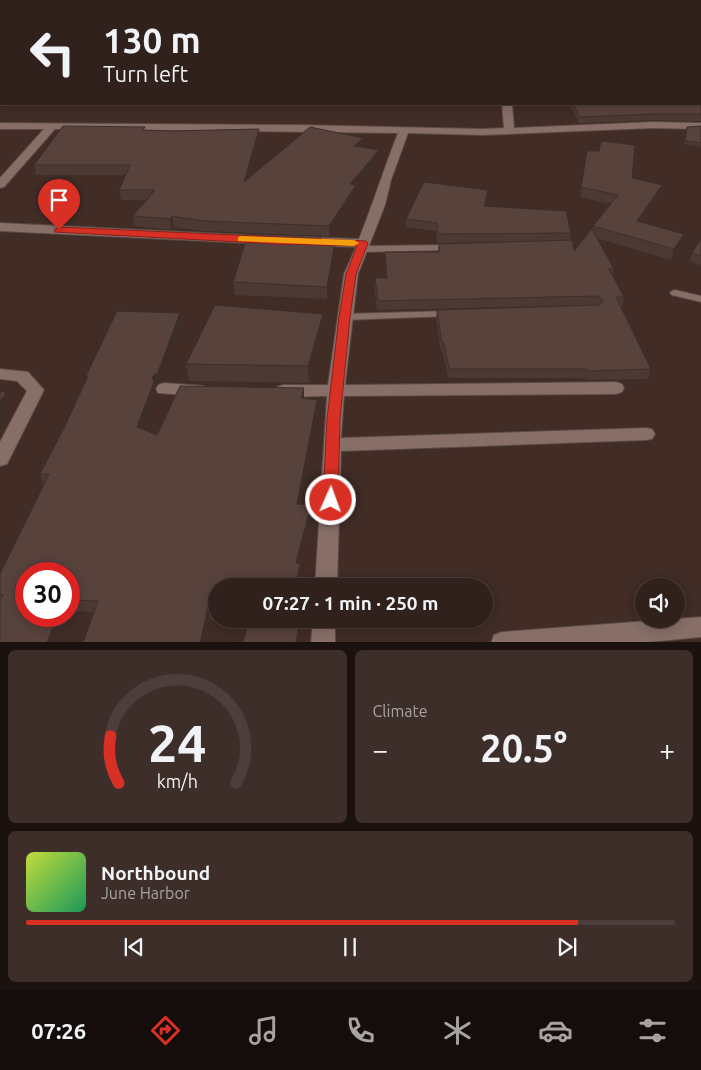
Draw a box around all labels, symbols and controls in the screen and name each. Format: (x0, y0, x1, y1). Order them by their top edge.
icon: left (20, 20, 85, 85)
text: 130 m (103, 20, 201, 60)
text: Turn left (103, 61, 188, 86)
pin (38, 179, 80, 230)
icon: arrive (45, 186, 73, 214)
position arrow (304, 473, 356, 525)
speed limit sign: 30 (15, 562, 80, 627)
map controls (635, 578, 685, 628)
button: sound (635, 578, 685, 628)
text: 07:27 · 1 min · 250 m (263, 592, 438, 614)
text: Climate (373, 702, 428, 720)
text: 24 (148, 714, 207, 772)
text: 20.5° (480, 727, 567, 769)
text: − (373, 734, 388, 765)
text: + (659, 734, 675, 765)
text: km/h (157, 771, 198, 791)
text: Northbound (101, 862, 210, 884)
text: June Harbor (101, 884, 190, 902)
icon: previous (120, 933, 148, 961)
icon: pause (336, 933, 364, 961)
icon: next (553, 933, 581, 961)
icon: directions (148, 1013, 183, 1048)
icon: music (246, 1013, 281, 1048)
icon: phone (343, 1013, 378, 1048)
icon: climate (440, 1013, 475, 1048)
icon: car (538, 1013, 573, 1048)
icon: filters (635, 1013, 670, 1048)
text: 07:26 (31, 1018, 86, 1043)

